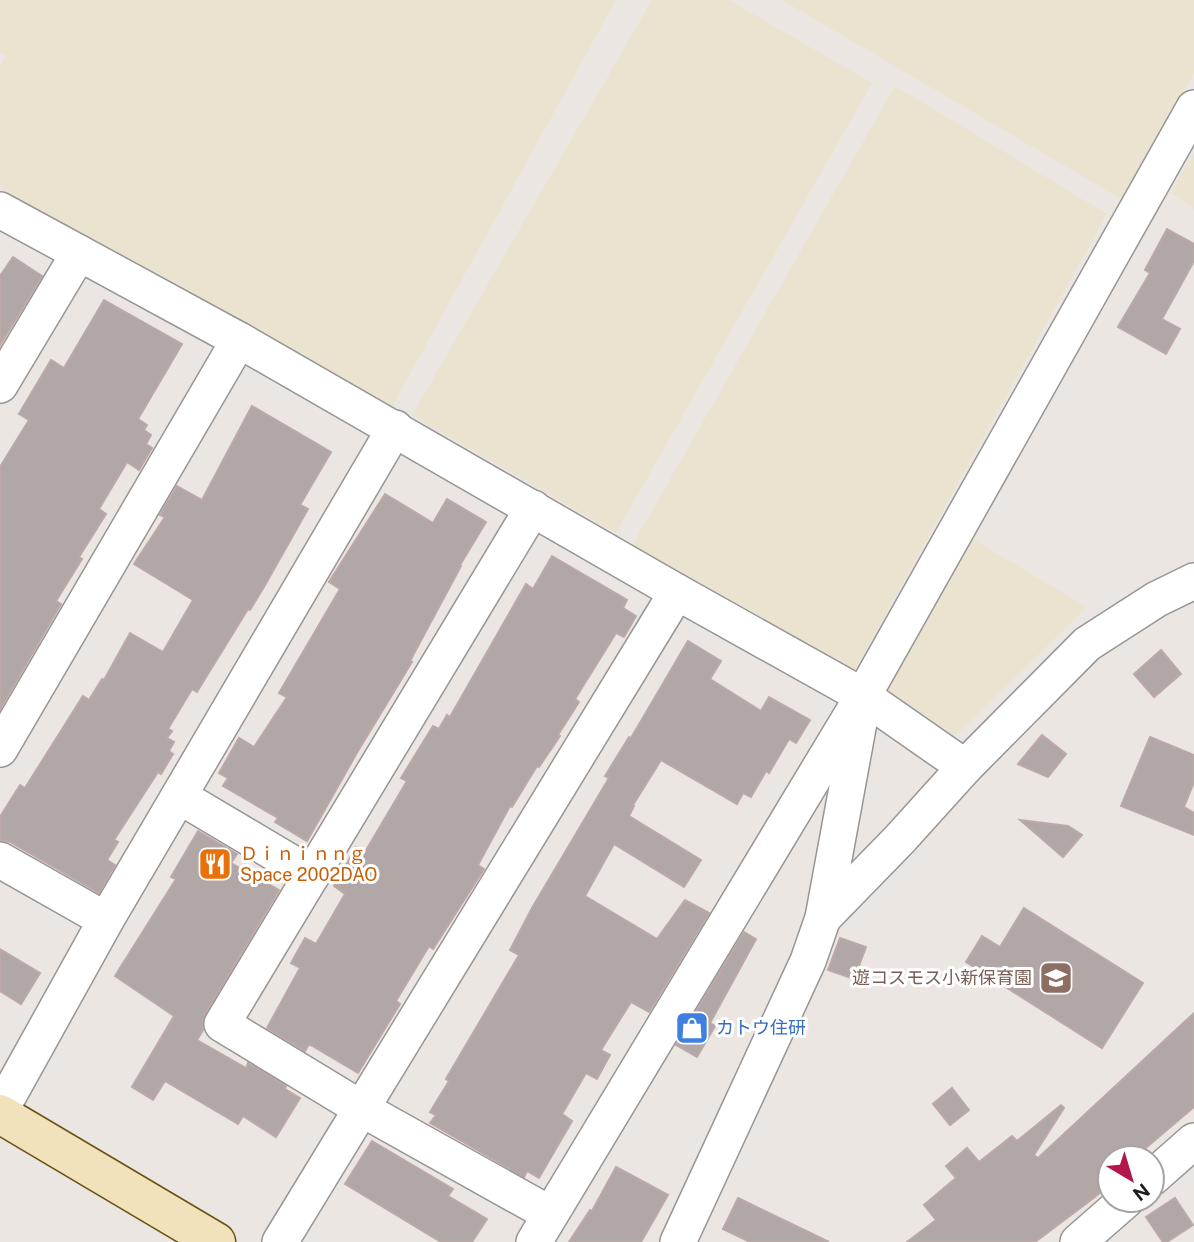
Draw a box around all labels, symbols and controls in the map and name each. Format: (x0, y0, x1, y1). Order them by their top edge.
place label: Ｄｉｎｉｎｎｇ Space 2002DAO (240, 843, 378, 885)
restaurant icon: Ｄｉｎｉｎｎｇ Space 2002DAO (196, 845, 234, 883)
school or university icon: 遊コスモス小新保育園 (1037, 959, 1075, 997)
place label: 遊コスモス小新保育園 (852, 967, 1032, 988)
shop icon: カトウ住研 (673, 1009, 711, 1047)
place label: カトウ住研 (716, 1017, 806, 1038)
north arrow (1096, 1144, 1166, 1214)
text: N (1129, 1179, 1154, 1206)

